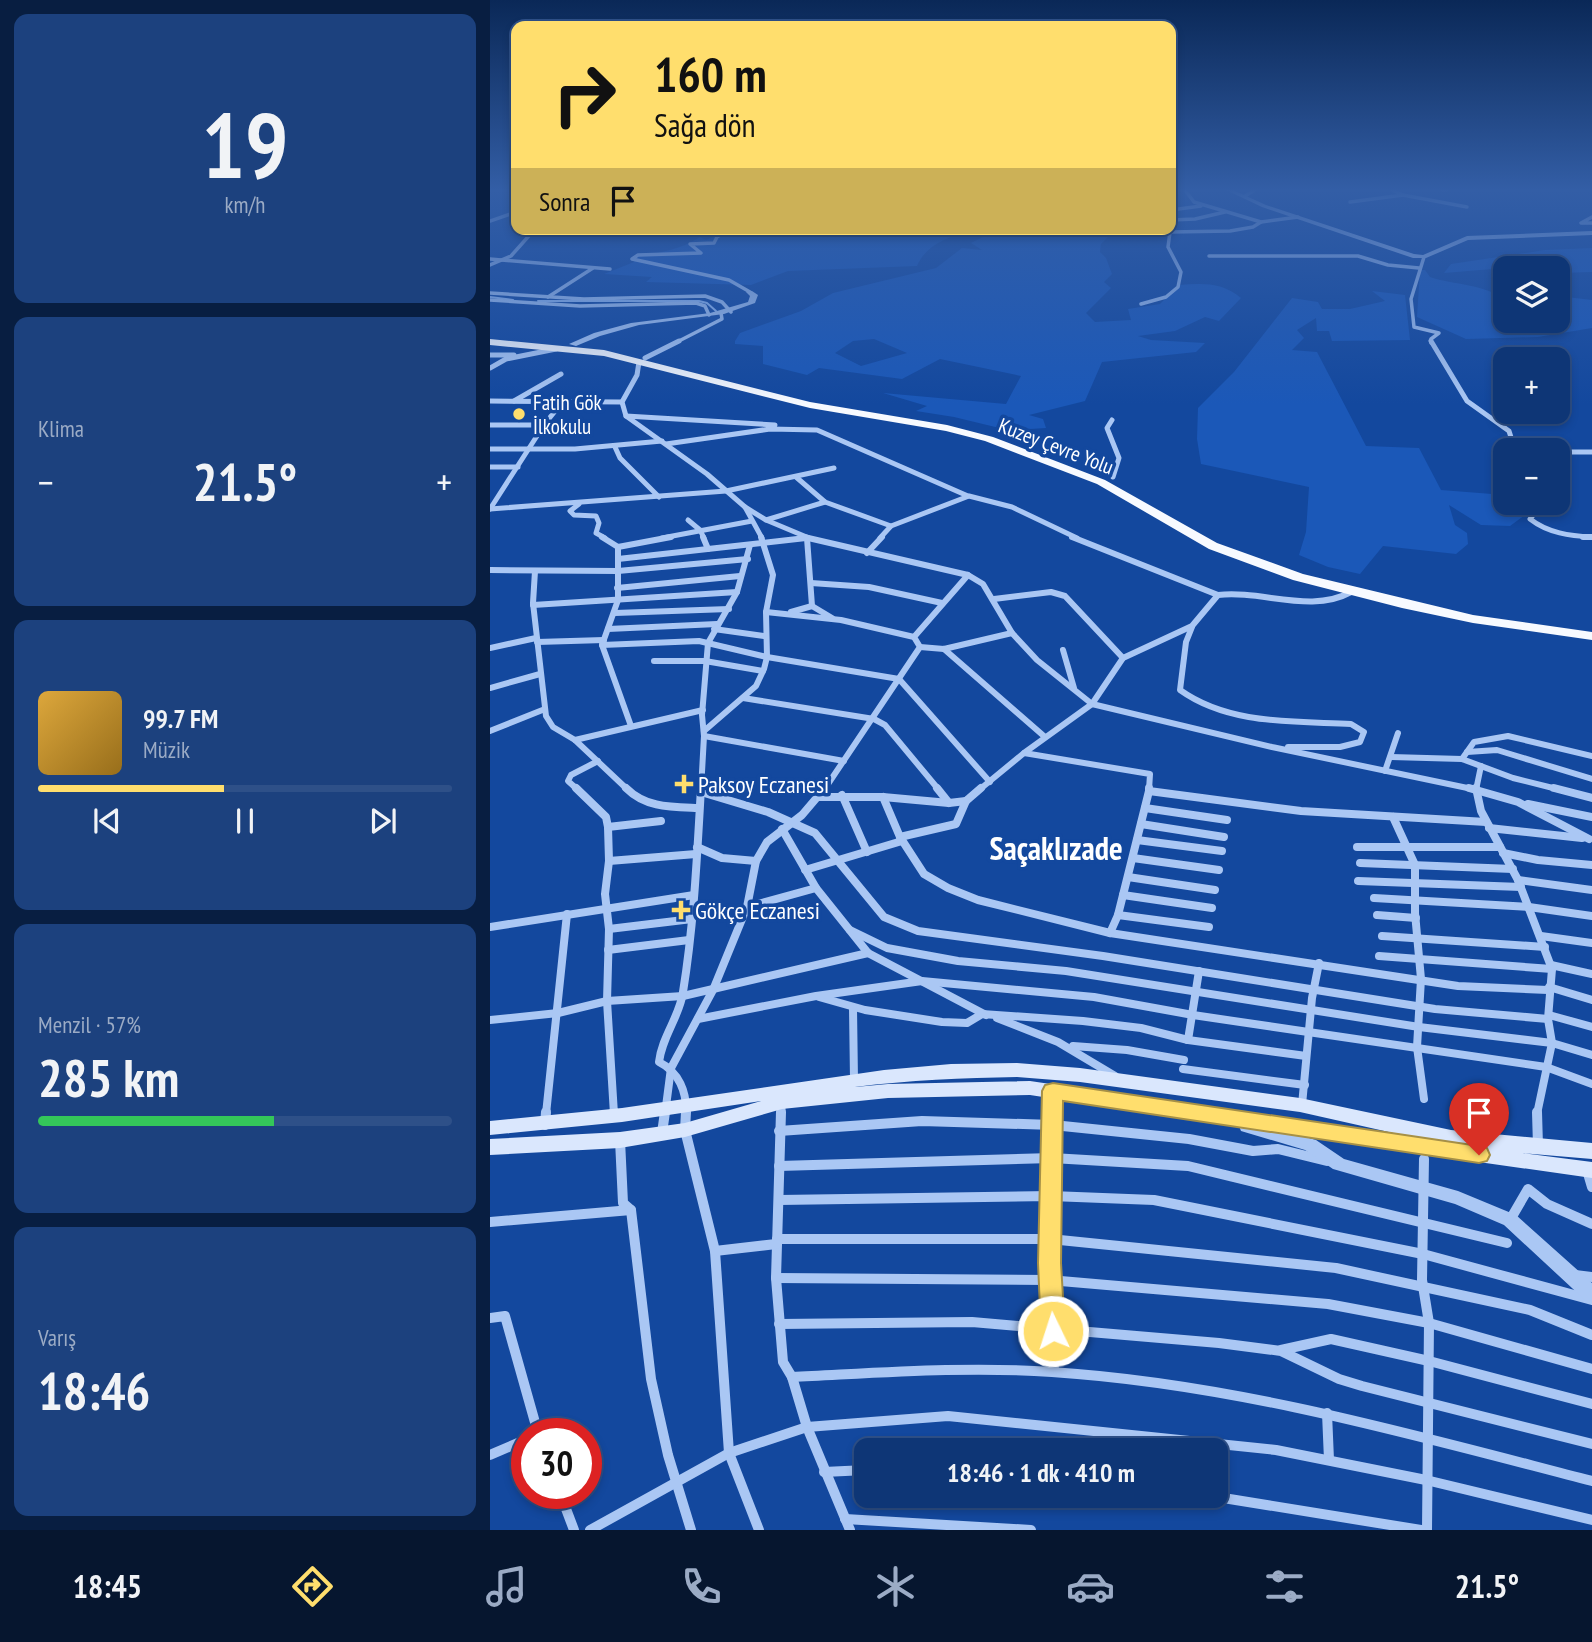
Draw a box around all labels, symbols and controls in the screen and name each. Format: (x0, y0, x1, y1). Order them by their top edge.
text: 160 m (654, 42, 767, 106)
icon: right (539, 49, 630, 140)
text: 19 (202, 85, 289, 203)
text: Sağa dön (654, 104, 756, 146)
icon: arrive (604, 182, 642, 220)
text: Sonra (539, 185, 590, 218)
text: km/h (225, 190, 265, 219)
map controls (1493, 256, 1570, 515)
button: layers (1493, 256, 1570, 333)
button: + (1493, 347, 1570, 424)
place label: Fatih Gök İlkokulu (533, 389, 602, 440)
marker: Fatih Gök İlkokulu (511, 406, 527, 422)
street label: Kuzey Çevre Yolu (994, 412, 1118, 480)
text: Klima (38, 414, 84, 443)
button: − (1493, 438, 1570, 515)
text: 21.5° (193, 448, 297, 515)
text: − (38, 457, 54, 506)
text: + (436, 457, 452, 506)
text: 99.7 FM (143, 702, 218, 735)
text: Müzik (143, 735, 190, 764)
place label: Paksoy Eczanesi (698, 769, 829, 800)
marker: Paksoy Eczanesi (676, 776, 692, 792)
icon: previous (88, 802, 126, 840)
icon: pause (226, 802, 264, 840)
icon: next (364, 802, 402, 840)
district label: Saçaklızade (989, 827, 1123, 869)
place label: Gökçe Eczanesi (695, 895, 820, 926)
marker: Gökçe Eczanesi (673, 902, 689, 918)
text: Menzil · 57% (38, 1010, 141, 1039)
text: 285 km (38, 1044, 179, 1111)
pin (1449, 1083, 1509, 1155)
icon: arrive (1460, 1094, 1498, 1132)
position arrow (1016, 1294, 1090, 1368)
text: Varış (38, 1323, 76, 1352)
text: 18:46 (38, 1357, 150, 1424)
speed limit sign: 30 (511, 1418, 602, 1509)
text: 18:46 · 1 dk · 410 m (947, 1456, 1135, 1489)
icon: directions (288, 1562, 337, 1611)
icon: music (482, 1562, 531, 1611)
icon: phone (677, 1562, 726, 1611)
icon: climate (871, 1562, 920, 1611)
icon: car (1066, 1562, 1115, 1611)
icon: filters (1260, 1562, 1309, 1611)
text: 18:45 (73, 1565, 142, 1607)
text: 21.5° (1455, 1565, 1519, 1607)

